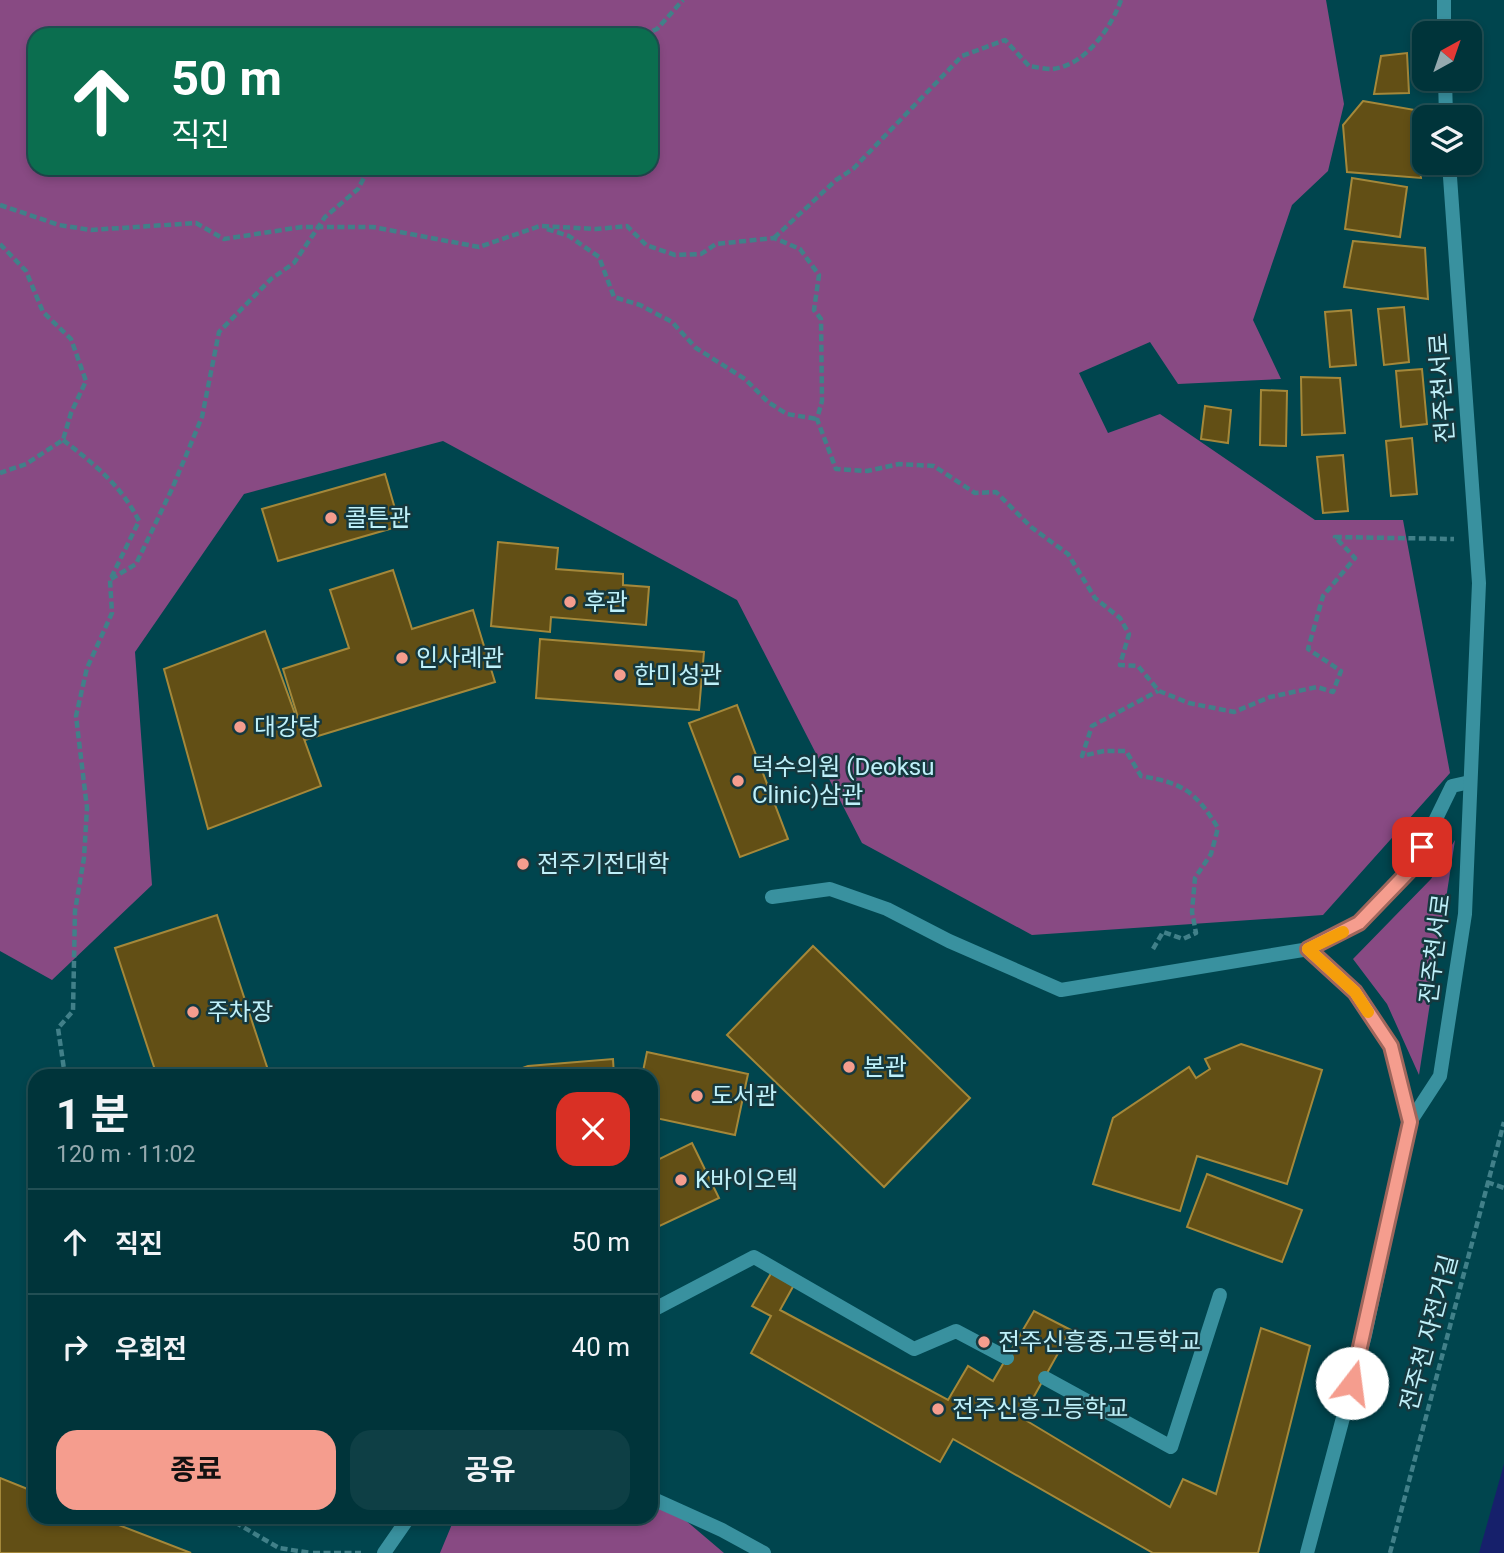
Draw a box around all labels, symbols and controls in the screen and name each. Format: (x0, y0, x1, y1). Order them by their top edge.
north arrow (1412, 21, 1482, 91)
map controls (1412, 21, 1482, 175)
text: 50 m (171, 50, 282, 107)
icon: ahead (56, 56, 147, 147)
button: layers (1412, 105, 1482, 175)
text: 직진 (171, 116, 230, 154)
street label: 전주천서로 (1424, 332, 1460, 444)
place label: 콜튼관 (345, 504, 411, 532)
marker: 콜튼관 (323, 510, 339, 526)
place label: 후관 (584, 588, 628, 616)
marker: 후관 (562, 594, 578, 610)
place label: 인사례관 (416, 644, 504, 672)
marker: 인사례관 (394, 650, 410, 666)
place label: 한미성관 (634, 661, 722, 689)
marker: 한미성관 (612, 667, 628, 683)
place label: 대강당 (254, 713, 320, 741)
marker: 대강당 (232, 719, 248, 735)
place label: 덕수의원 (Deoksu Clinic)삼관 (752, 753, 934, 809)
marker: 덕수의원 (Deoksu Clinic)삼관 (730, 773, 746, 789)
pin (1392, 817, 1452, 877)
icon: arrive (1403, 828, 1441, 866)
place label: 전주기전대학 (537, 850, 669, 878)
marker: 전주기전대학 (515, 856, 531, 872)
street label: 전주천서로 (1414, 893, 1456, 1005)
place label: 주차장 (207, 998, 273, 1026)
marker: 주차장 (185, 1004, 201, 1020)
place label: 본관 (863, 1053, 907, 1081)
marker: 본관 (841, 1059, 857, 1075)
place label: 도서관 (711, 1082, 777, 1110)
marker: 도서관 (689, 1088, 705, 1104)
text: 1 분 (56, 1090, 129, 1139)
button: close (556, 1092, 630, 1166)
text: 120 m · 11:02 (56, 1141, 195, 1168)
place label: K바이오텍 (695, 1166, 798, 1194)
marker: K바이오텍 (673, 1172, 689, 1188)
icon: ahead (56, 1223, 94, 1261)
text: 50 m (572, 1227, 630, 1257)
text: 직진 (115, 1229, 163, 1259)
street label: 전주천 자전거길 (1395, 1252, 1463, 1414)
icon: right (56, 1328, 94, 1366)
place label: 전주신흥중,고등학교 (998, 1328, 1201, 1356)
text: 40 m (572, 1332, 630, 1362)
text: 우회전 (115, 1334, 187, 1364)
marker: 전주신흥중,고등학교 (976, 1334, 992, 1350)
position arrow (1315, 1346, 1389, 1420)
place label: 전주신흥고등학교 (952, 1395, 1129, 1423)
marker: 전주신흥고등학교 (930, 1401, 946, 1417)
button: 종료 (56, 1430, 336, 1510)
button: 공유 (350, 1430, 630, 1510)

